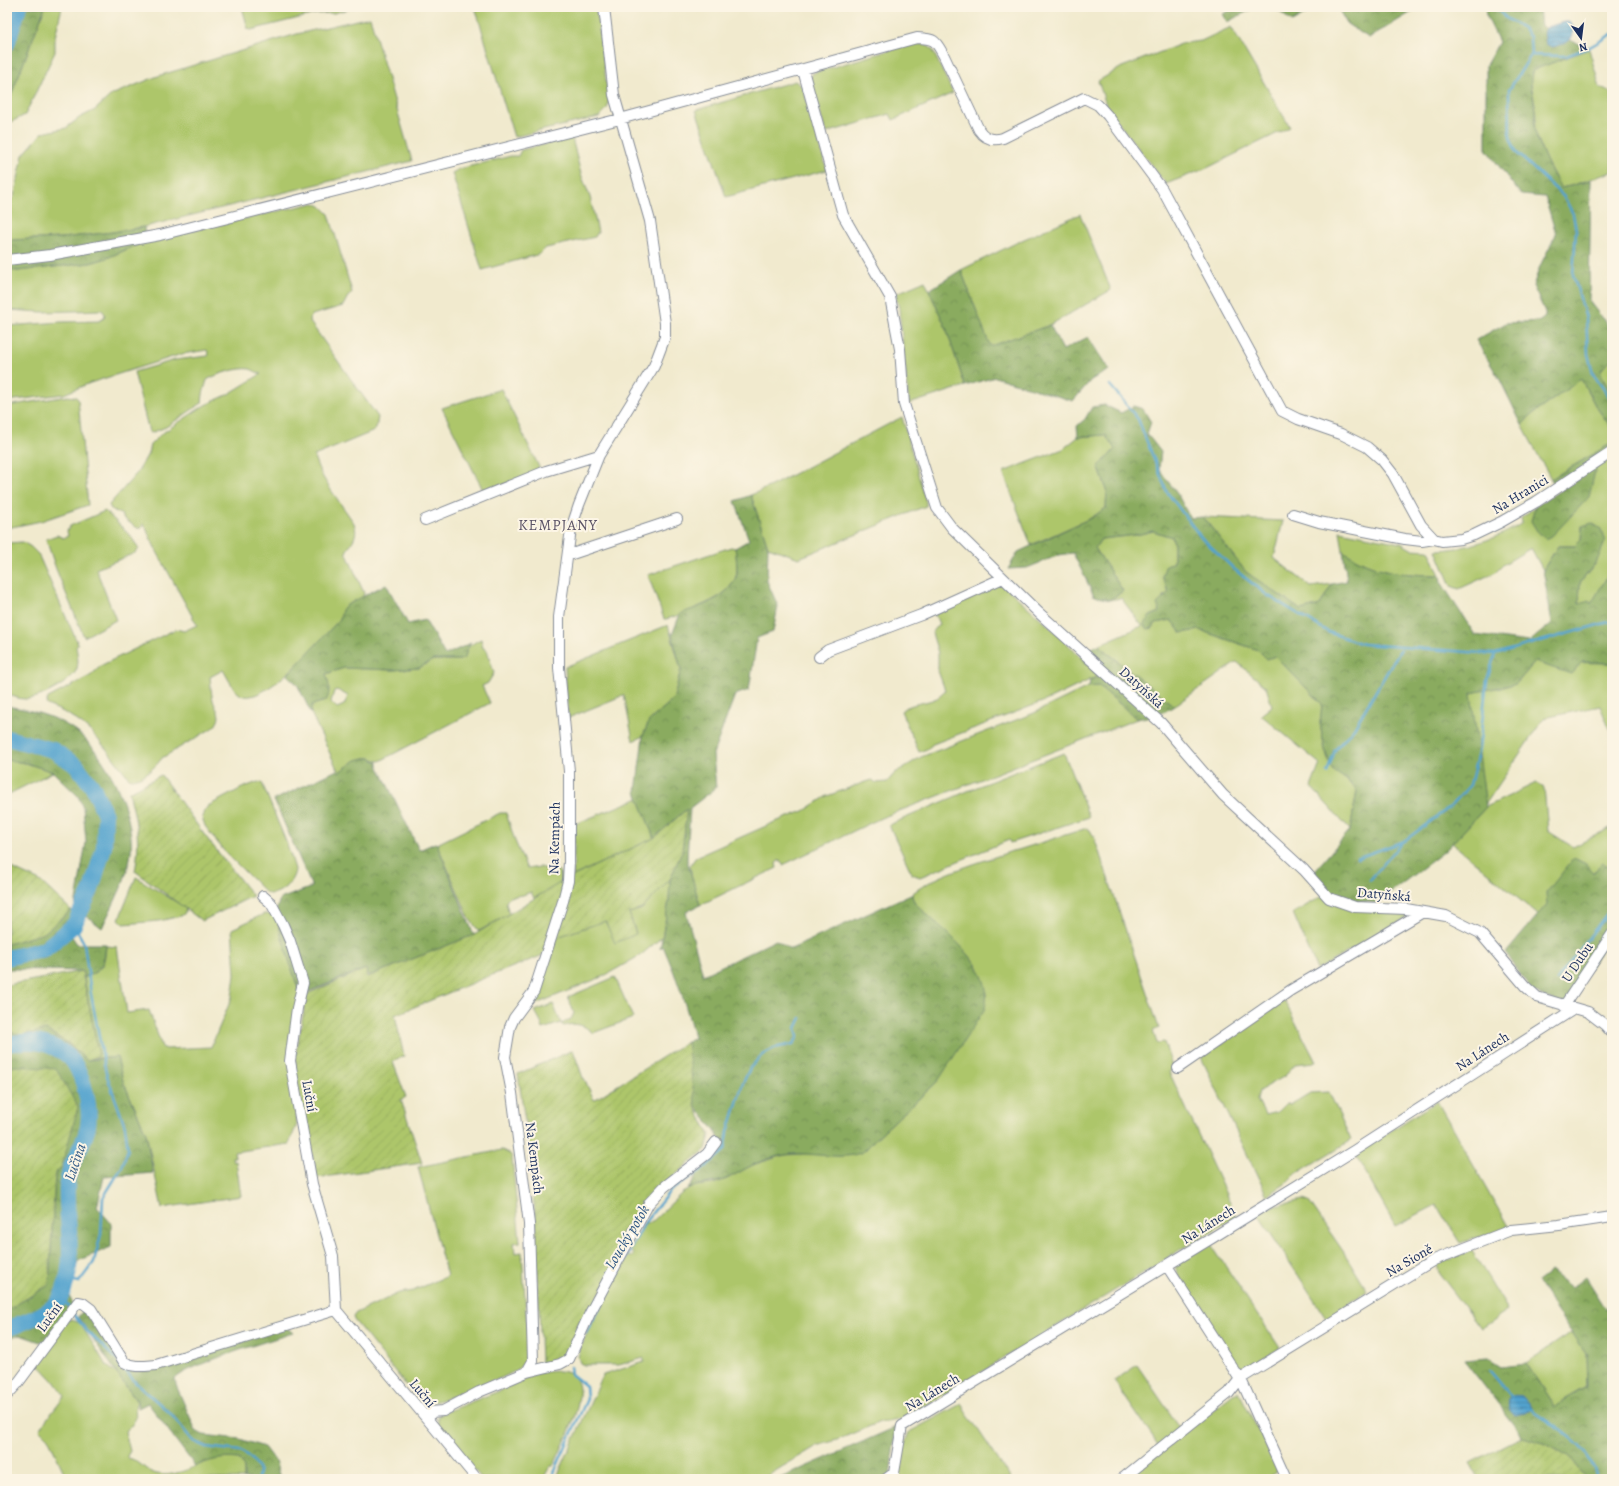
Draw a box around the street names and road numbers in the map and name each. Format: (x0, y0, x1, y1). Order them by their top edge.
street label: Na Hranici (1488, 470, 1552, 519)
street label: Datyňská (1115, 662, 1168, 713)
street label: Na Kempách (544, 801, 565, 875)
street label: Datyňská (1356, 883, 1412, 906)
street label: U Dubu (1557, 938, 1598, 986)
street label: Na Lánech (1452, 1027, 1513, 1076)
street label: Luční (297, 1079, 322, 1114)
street label: Na Kempách (521, 1121, 548, 1196)
street label: Na Lánech (1178, 1200, 1239, 1248)
street label: Na Sioně (1382, 1239, 1436, 1281)
street label: Luční (32, 1299, 67, 1336)
street label: Na Lánech (902, 1369, 963, 1416)
street label: Luční (405, 1375, 440, 1412)

